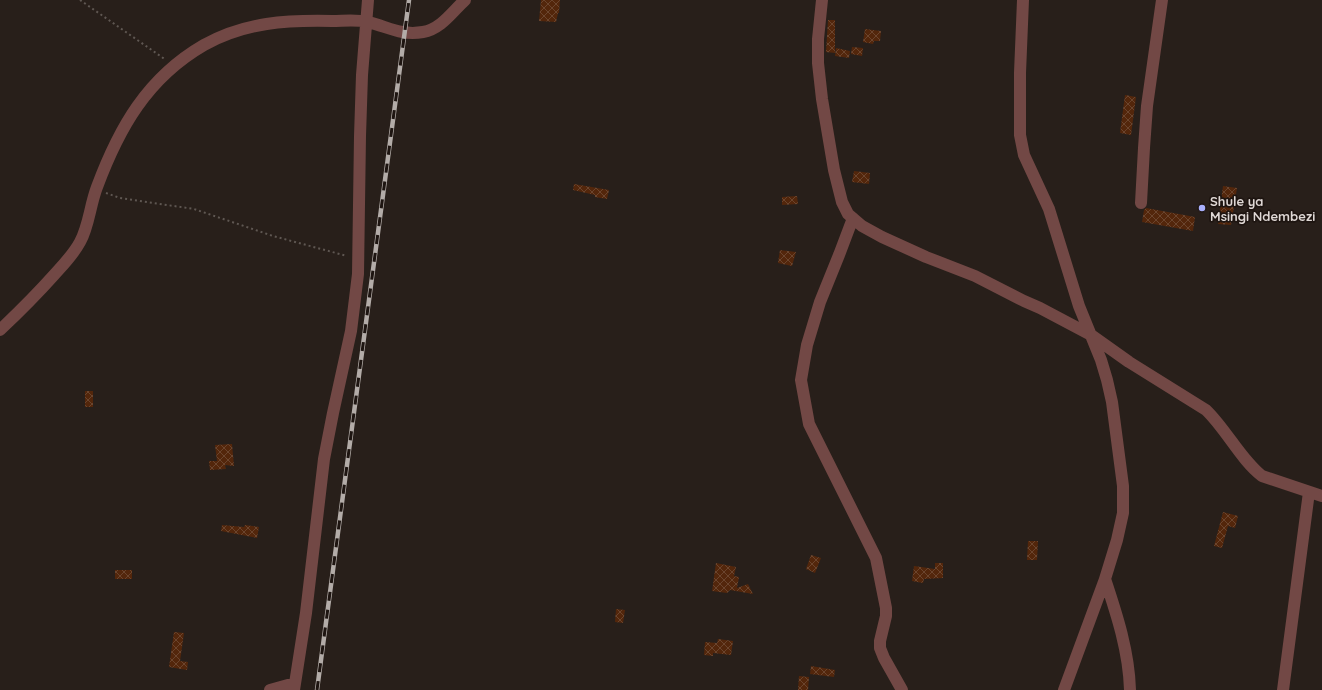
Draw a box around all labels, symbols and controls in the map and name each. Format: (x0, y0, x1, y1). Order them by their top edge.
place label: Shule ya Msingi Ndembezi (1210, 193, 1315, 224)
marker: Shule ya Msingi Ndembezi (1197, 203, 1207, 213)

